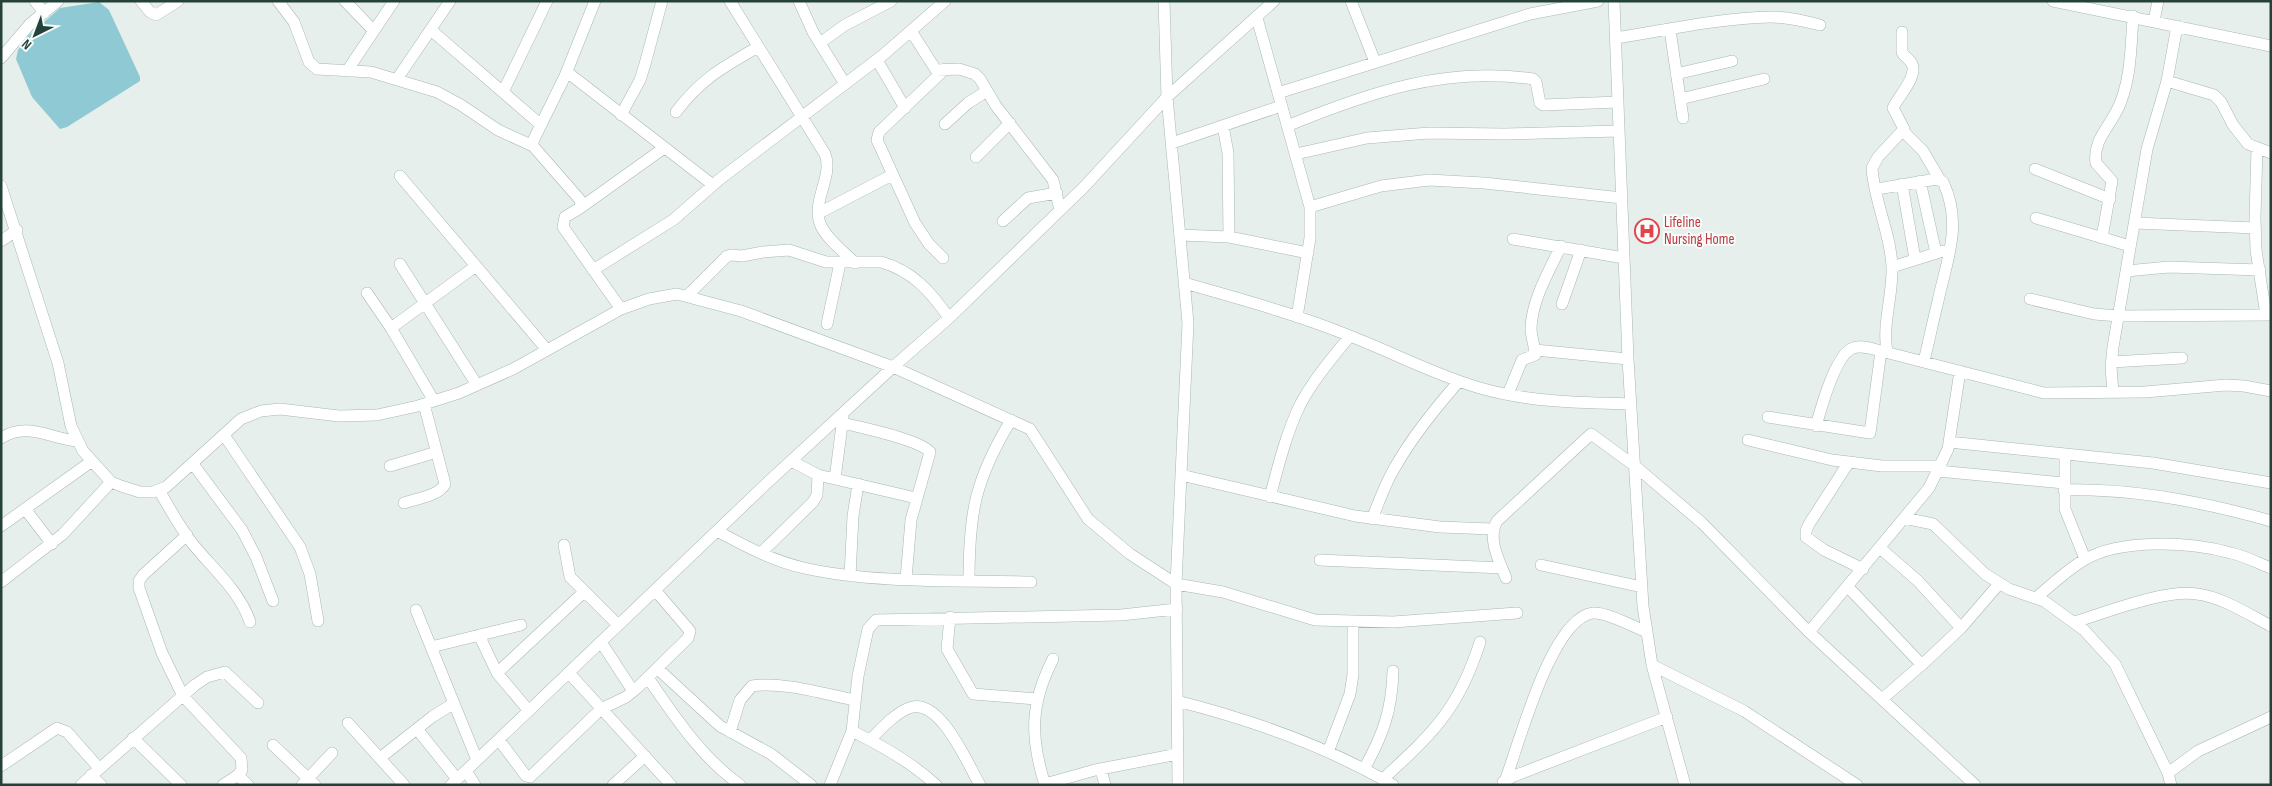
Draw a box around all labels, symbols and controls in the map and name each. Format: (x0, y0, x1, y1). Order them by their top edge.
north arrow (10, 10, 60, 60)
text: N (18, 35, 35, 53)
place label: Lifeline Nursing Home (1664, 213, 1734, 249)
hospital icon: Lifeline Nursing Home (1634, 218, 1660, 244)

